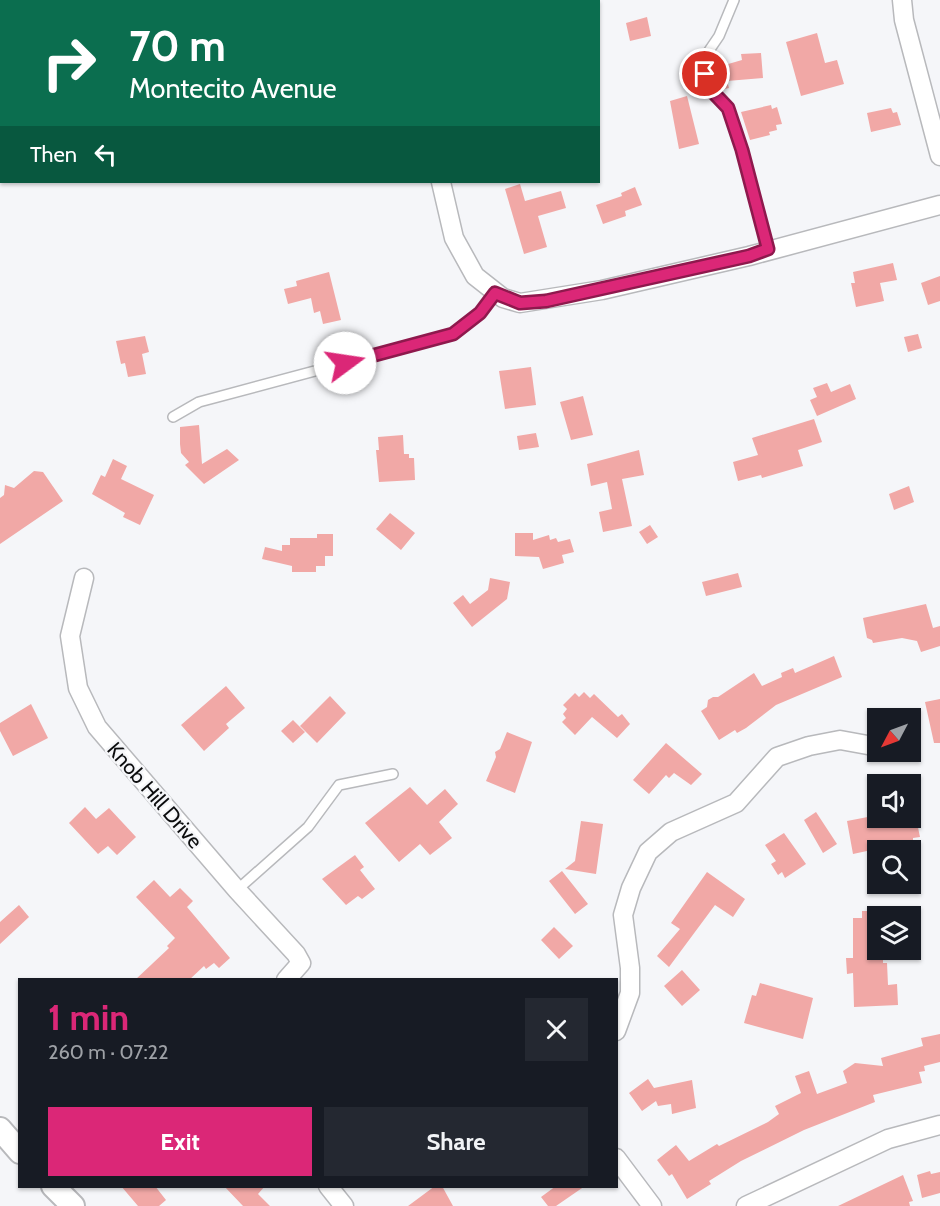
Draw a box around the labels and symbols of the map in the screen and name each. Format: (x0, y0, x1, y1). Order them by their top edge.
pin (679, 48, 730, 99)
position arrow (313, 331, 377, 395)
north arrow (867, 708, 921, 762)
street label: Knob Hill Drive (102, 737, 208, 853)

